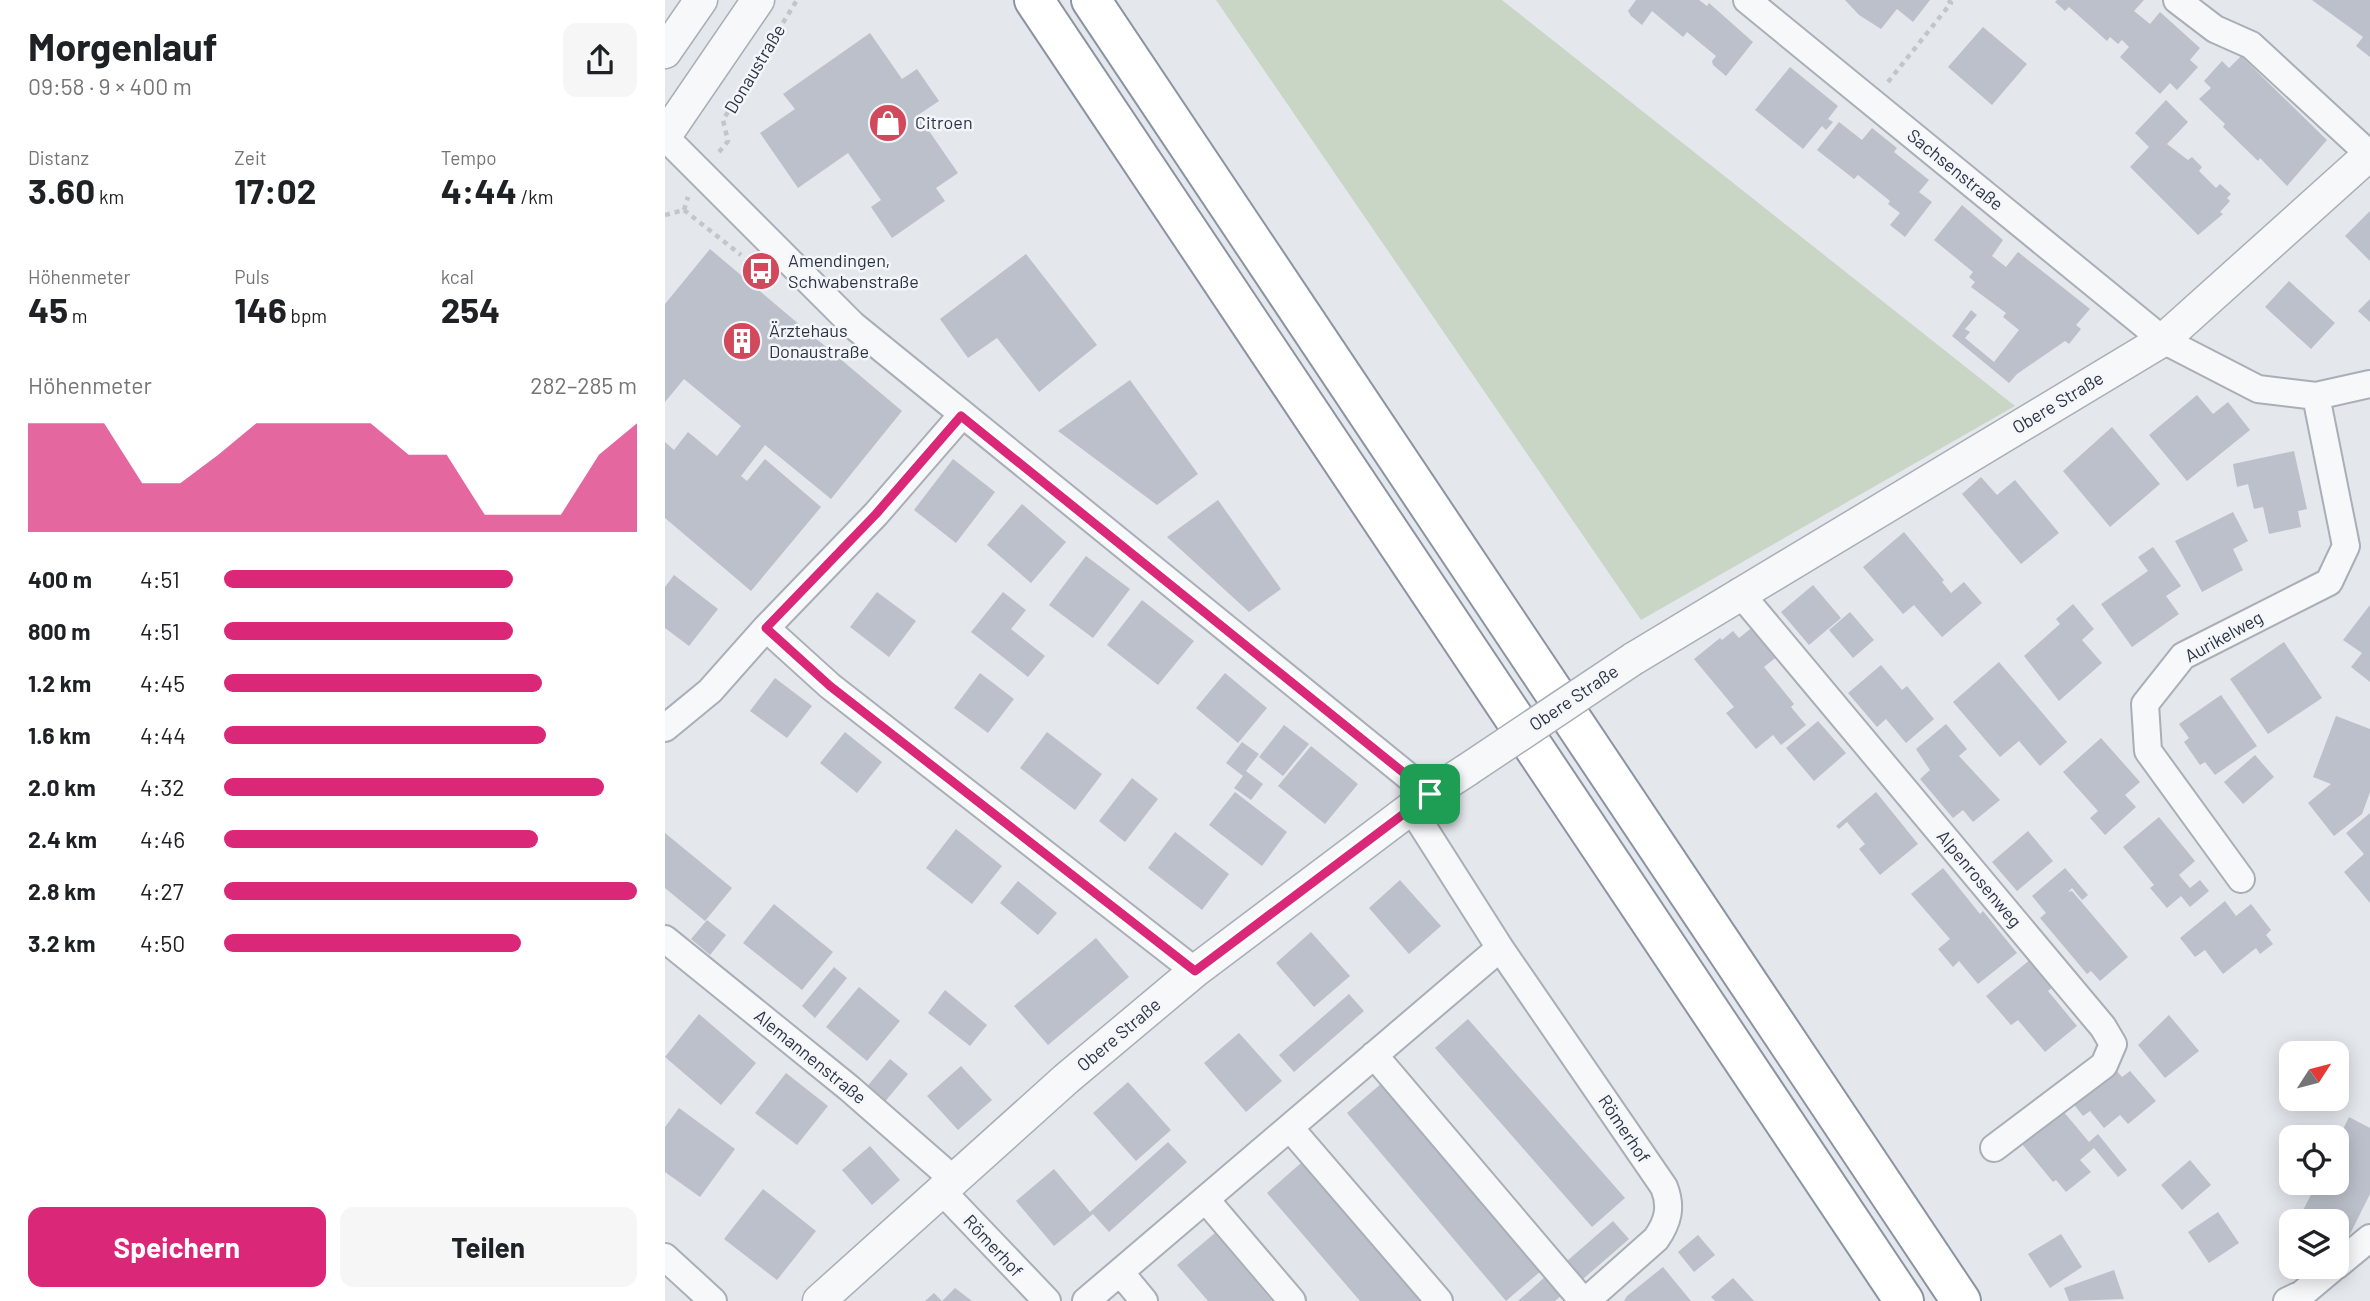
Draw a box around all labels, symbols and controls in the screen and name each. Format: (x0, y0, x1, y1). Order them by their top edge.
street label: Donaustraße (719, 20, 789, 117)
text: Morgenlauf (28, 23, 217, 69)
button: share (563, 23, 637, 97)
text: 09:58 · 9 × 400 m (28, 72, 192, 100)
shop icon: Citroen (867, 102, 909, 144)
place label: Citroen (915, 111, 973, 133)
street label: Sachsenstraße (1903, 124, 2008, 215)
text: Distanz (28, 146, 89, 169)
text: Zeit (234, 146, 267, 169)
text: Tempo (441, 146, 497, 169)
text: 3.60 (28, 169, 95, 211)
text: 17:02 (234, 169, 316, 211)
text: 4:44 (441, 169, 517, 211)
text: km (95, 185, 124, 208)
text: /km (517, 185, 554, 208)
place label: Amendingen, Schwabenstraße (788, 249, 919, 292)
bus stop icon: Amendingen, Schwabenstraße (740, 250, 782, 292)
text: Höhenmeter (28, 265, 130, 288)
text: Puls (234, 265, 269, 288)
text: kcal (441, 265, 474, 288)
text: 45 (28, 288, 68, 330)
text: 146 (234, 288, 287, 330)
text: 254 (441, 288, 500, 330)
text: m (68, 304, 88, 327)
text: bpm (287, 304, 327, 327)
place label: Ärztehaus Donaustraße (769, 319, 869, 362)
building icon: Ärztehaus Donaustraße (721, 320, 763, 362)
street label: Obere Straße (2008, 366, 2107, 438)
text: Höhenmeter (28, 371, 152, 399)
text: 282–285 m (530, 371, 637, 399)
text: 400 m (28, 565, 92, 593)
text: 4:51 (140, 565, 180, 593)
street label: Aurikelweg (2181, 606, 2266, 667)
text: 800 m (28, 617, 90, 645)
text: 4:51 (140, 617, 180, 645)
street label: Obere Straße (1525, 659, 1622, 735)
text: 1.2 km (28, 669, 91, 697)
text: 4:45 (140, 669, 185, 697)
text: 1.6 km (28, 721, 91, 749)
text: 4:44 (140, 721, 186, 749)
pin (1400, 764, 1460, 824)
text: 2.0 km (28, 773, 96, 801)
text: 4:32 (140, 773, 185, 801)
icon: arrive (1411, 775, 1449, 813)
text: 2.4 km (28, 825, 97, 853)
text: 4:46 (140, 825, 185, 853)
street label: Alpenrosenweg (1933, 825, 2027, 931)
text: 2.8 km (28, 877, 96, 905)
text: 4:27 (140, 877, 184, 905)
text: 3.2 km (28, 929, 96, 957)
text: 4:50 (140, 929, 185, 957)
street label: Obere Straße (1072, 993, 1165, 1076)
street label: Alemannenstraße (750, 1004, 871, 1108)
north arrow (2279, 1041, 2349, 1111)
map controls (2279, 1041, 2349, 1279)
street label: Römerhof (1594, 1090, 1656, 1167)
button: locate (2279, 1125, 2349, 1195)
button: Speichern (28, 1207, 326, 1287)
button: Teilen (340, 1207, 637, 1287)
button: layers (2279, 1209, 2349, 1279)
street label: Römerhof (959, 1210, 1028, 1281)

